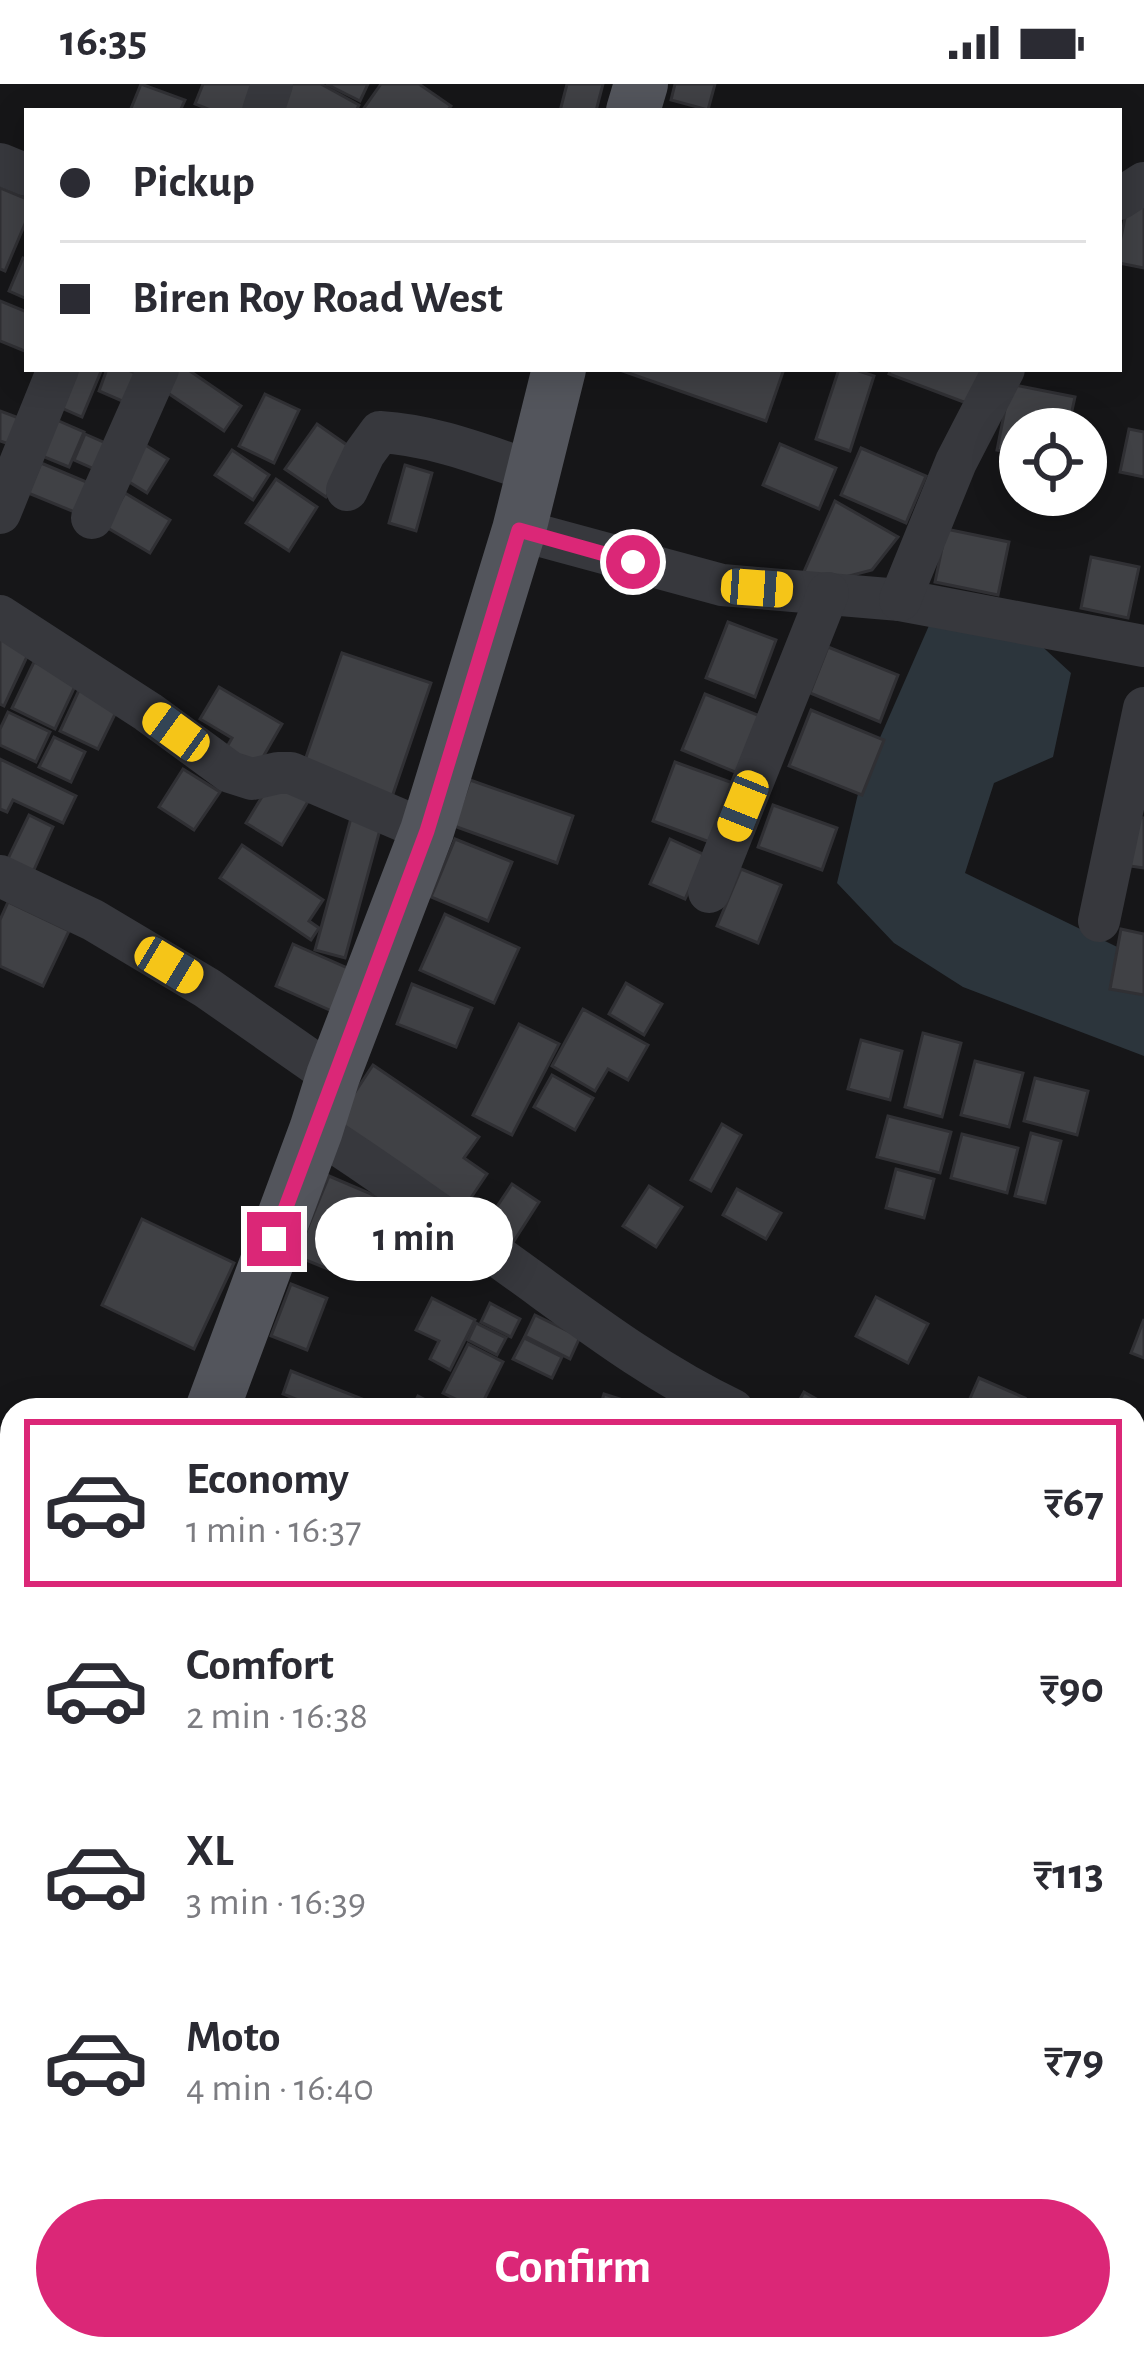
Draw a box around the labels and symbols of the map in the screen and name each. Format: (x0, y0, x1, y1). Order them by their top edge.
route start (606, 535, 660, 589)
car (720, 568, 794, 608)
car (136, 696, 216, 768)
car (713, 766, 773, 846)
car (129, 931, 209, 999)
callout: 1 min (316, 1197, 514, 1281)
route end (247, 1212, 301, 1266)

